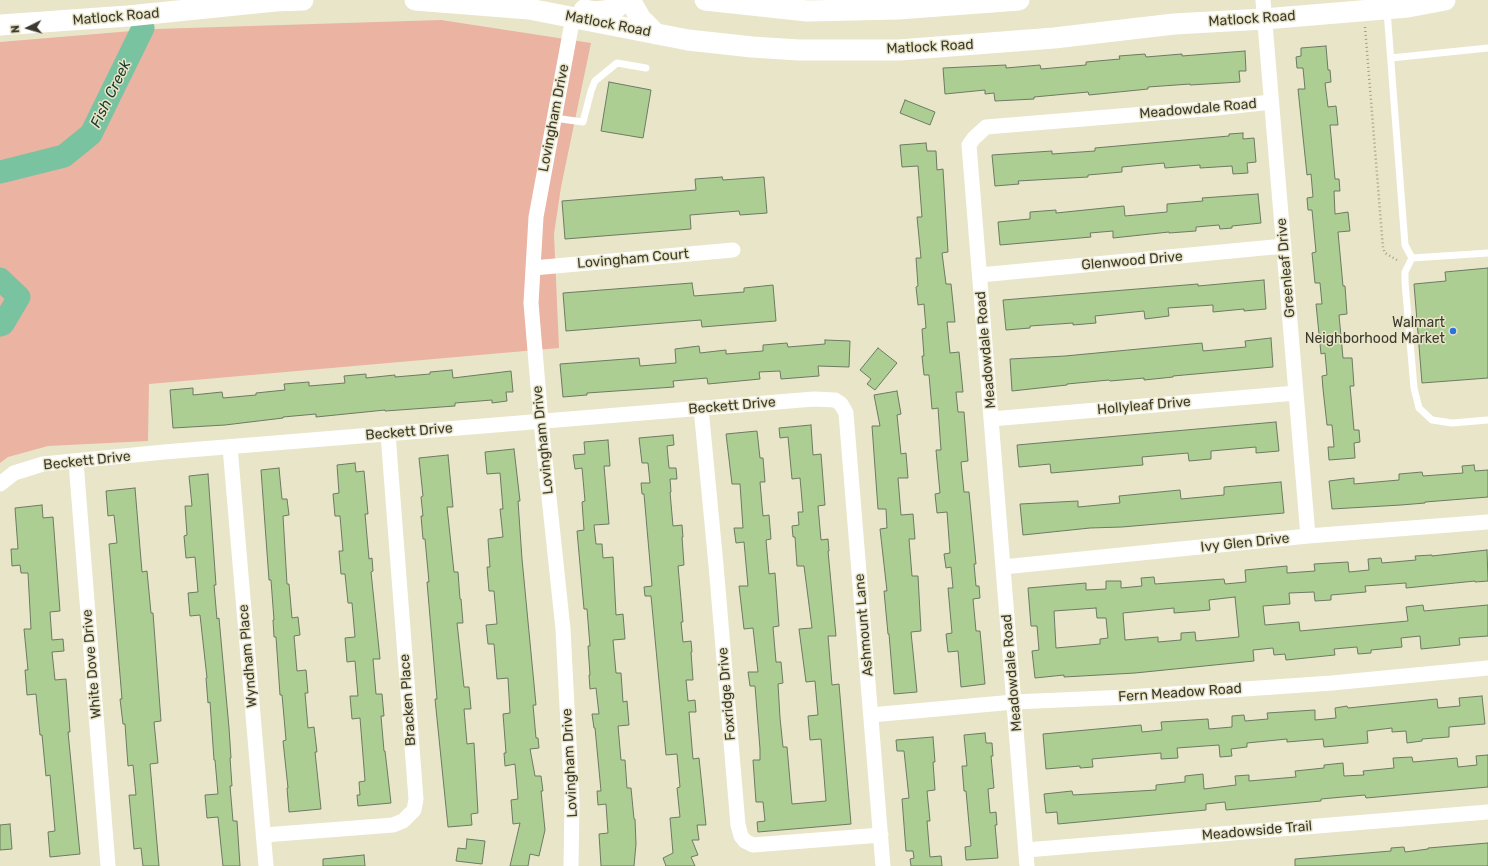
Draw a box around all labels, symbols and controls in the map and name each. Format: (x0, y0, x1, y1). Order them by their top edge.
street label: Matlock Road (72, 5, 160, 29)
street label: Matlock Road (564, 7, 652, 41)
north arrow (8, 8, 48, 48)
street label: Matlock Road (1208, 8, 1296, 30)
text: N (9, 25, 22, 34)
street label: Matlock Road (886, 36, 974, 58)
water label: Fish Creek (87, 57, 135, 131)
street label: Lovingham Drive (535, 63, 573, 173)
street label: Meadowdale Road (1139, 95, 1257, 123)
street label: Greenleaf Drive (1273, 217, 1299, 319)
street label: Lovingham Court (576, 246, 690, 272)
street label: Glenwood Drive (1081, 248, 1183, 274)
street label: Meadowdale Road (972, 291, 1000, 409)
place label: Walmart Neighborhood Market (1305, 315, 1445, 348)
marker: Walmart Neighborhood Market (1448, 326, 1458, 336)
street label: Lovingham Drive (529, 385, 557, 495)
street label: Beckett Drive (688, 394, 776, 418)
street label: Hollyleaf Drive (1096, 394, 1192, 418)
street label: Beckett Drive (365, 420, 453, 444)
street label: Beckett Drive (43, 448, 131, 474)
street label: Ivy Glen Drive (1200, 530, 1290, 556)
street label: Ashmount Lane (851, 573, 877, 677)
street label: Wyndham Place (235, 604, 261, 708)
street label: White Dove Drive (79, 609, 105, 719)
street label: Meadowdale Road (998, 614, 1026, 732)
street label: Foxridge Drive (715, 647, 739, 741)
street label: Bracken Place (396, 653, 420, 747)
street label: Fern Meadow Road (1118, 680, 1242, 706)
street label: Lovingham Drive (559, 708, 581, 818)
street label: Meadowside Trail (1201, 818, 1313, 844)

